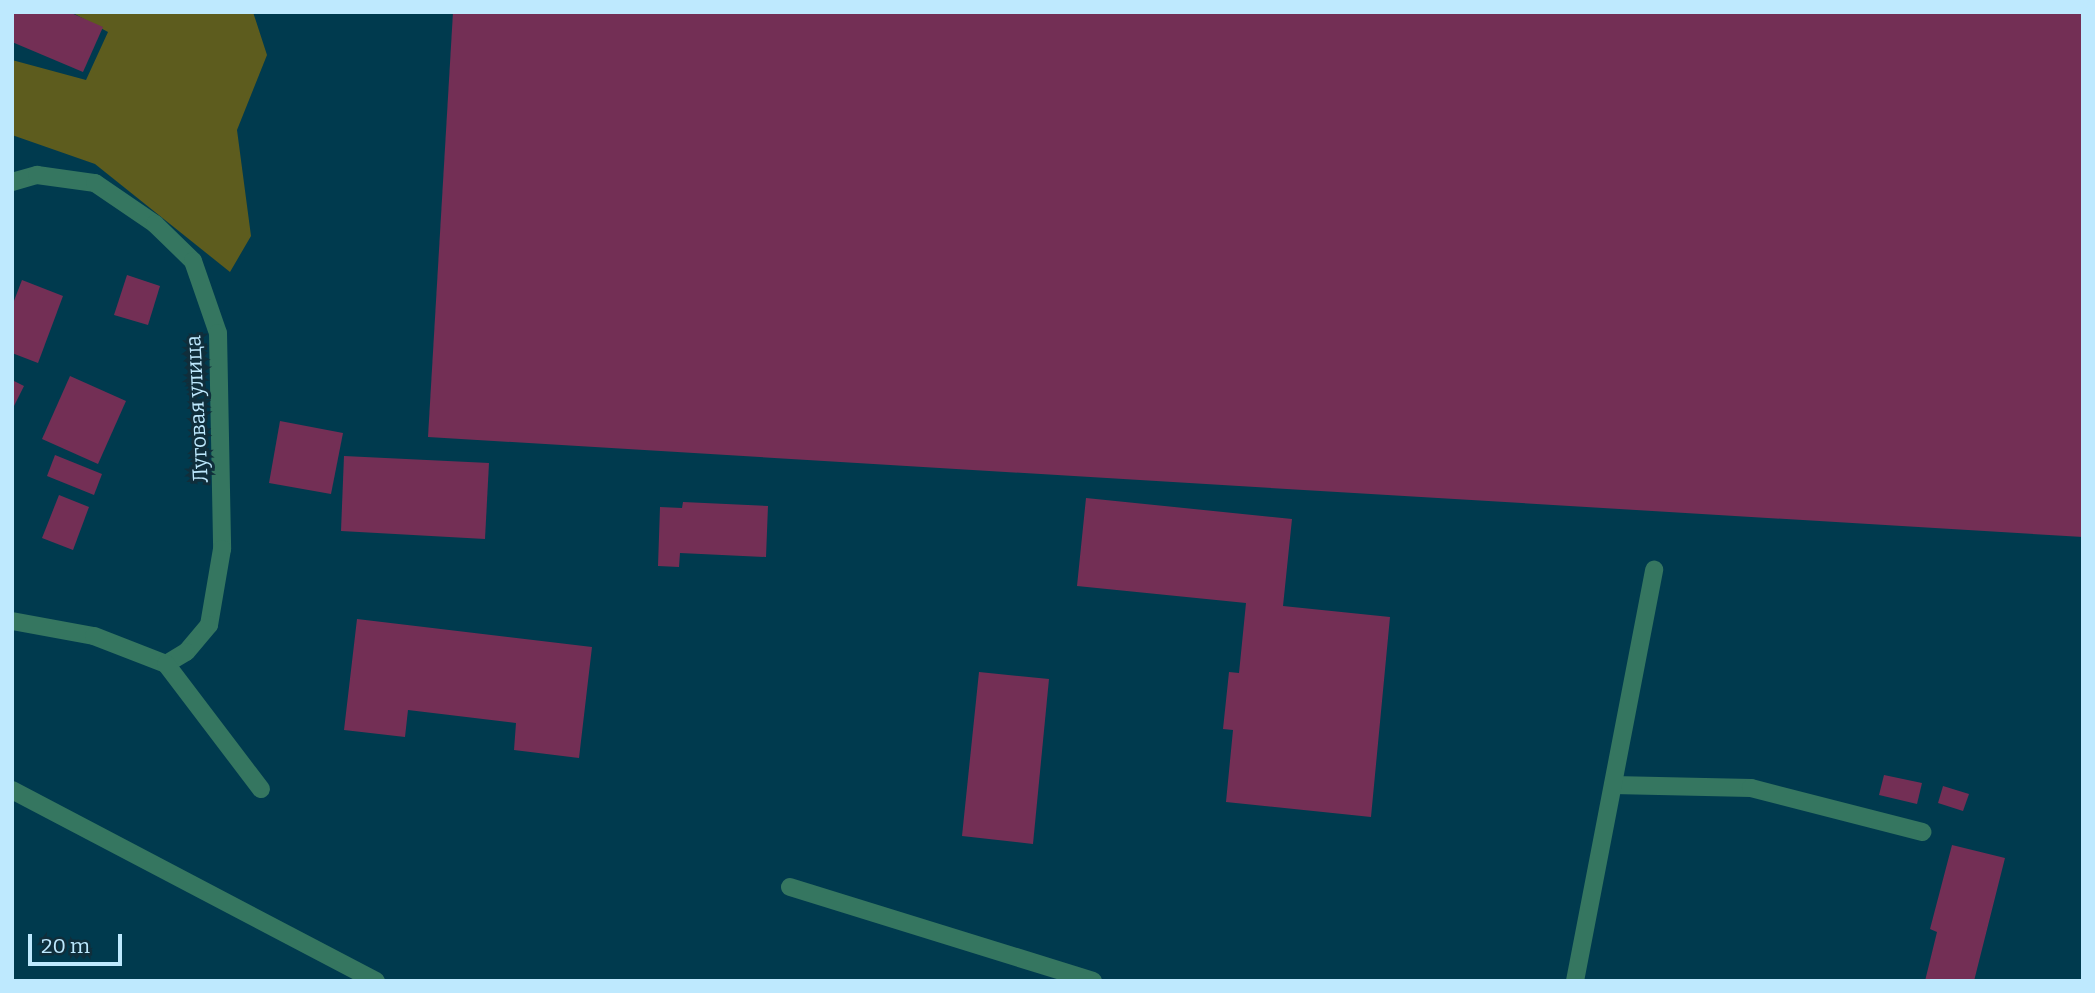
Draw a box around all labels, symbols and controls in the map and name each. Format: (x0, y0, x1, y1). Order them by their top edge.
street label: Луговая улица (181, 335, 213, 483)
scale bar (32, 920, 126, 964)
text: 20 m (41, 933, 90, 959)

